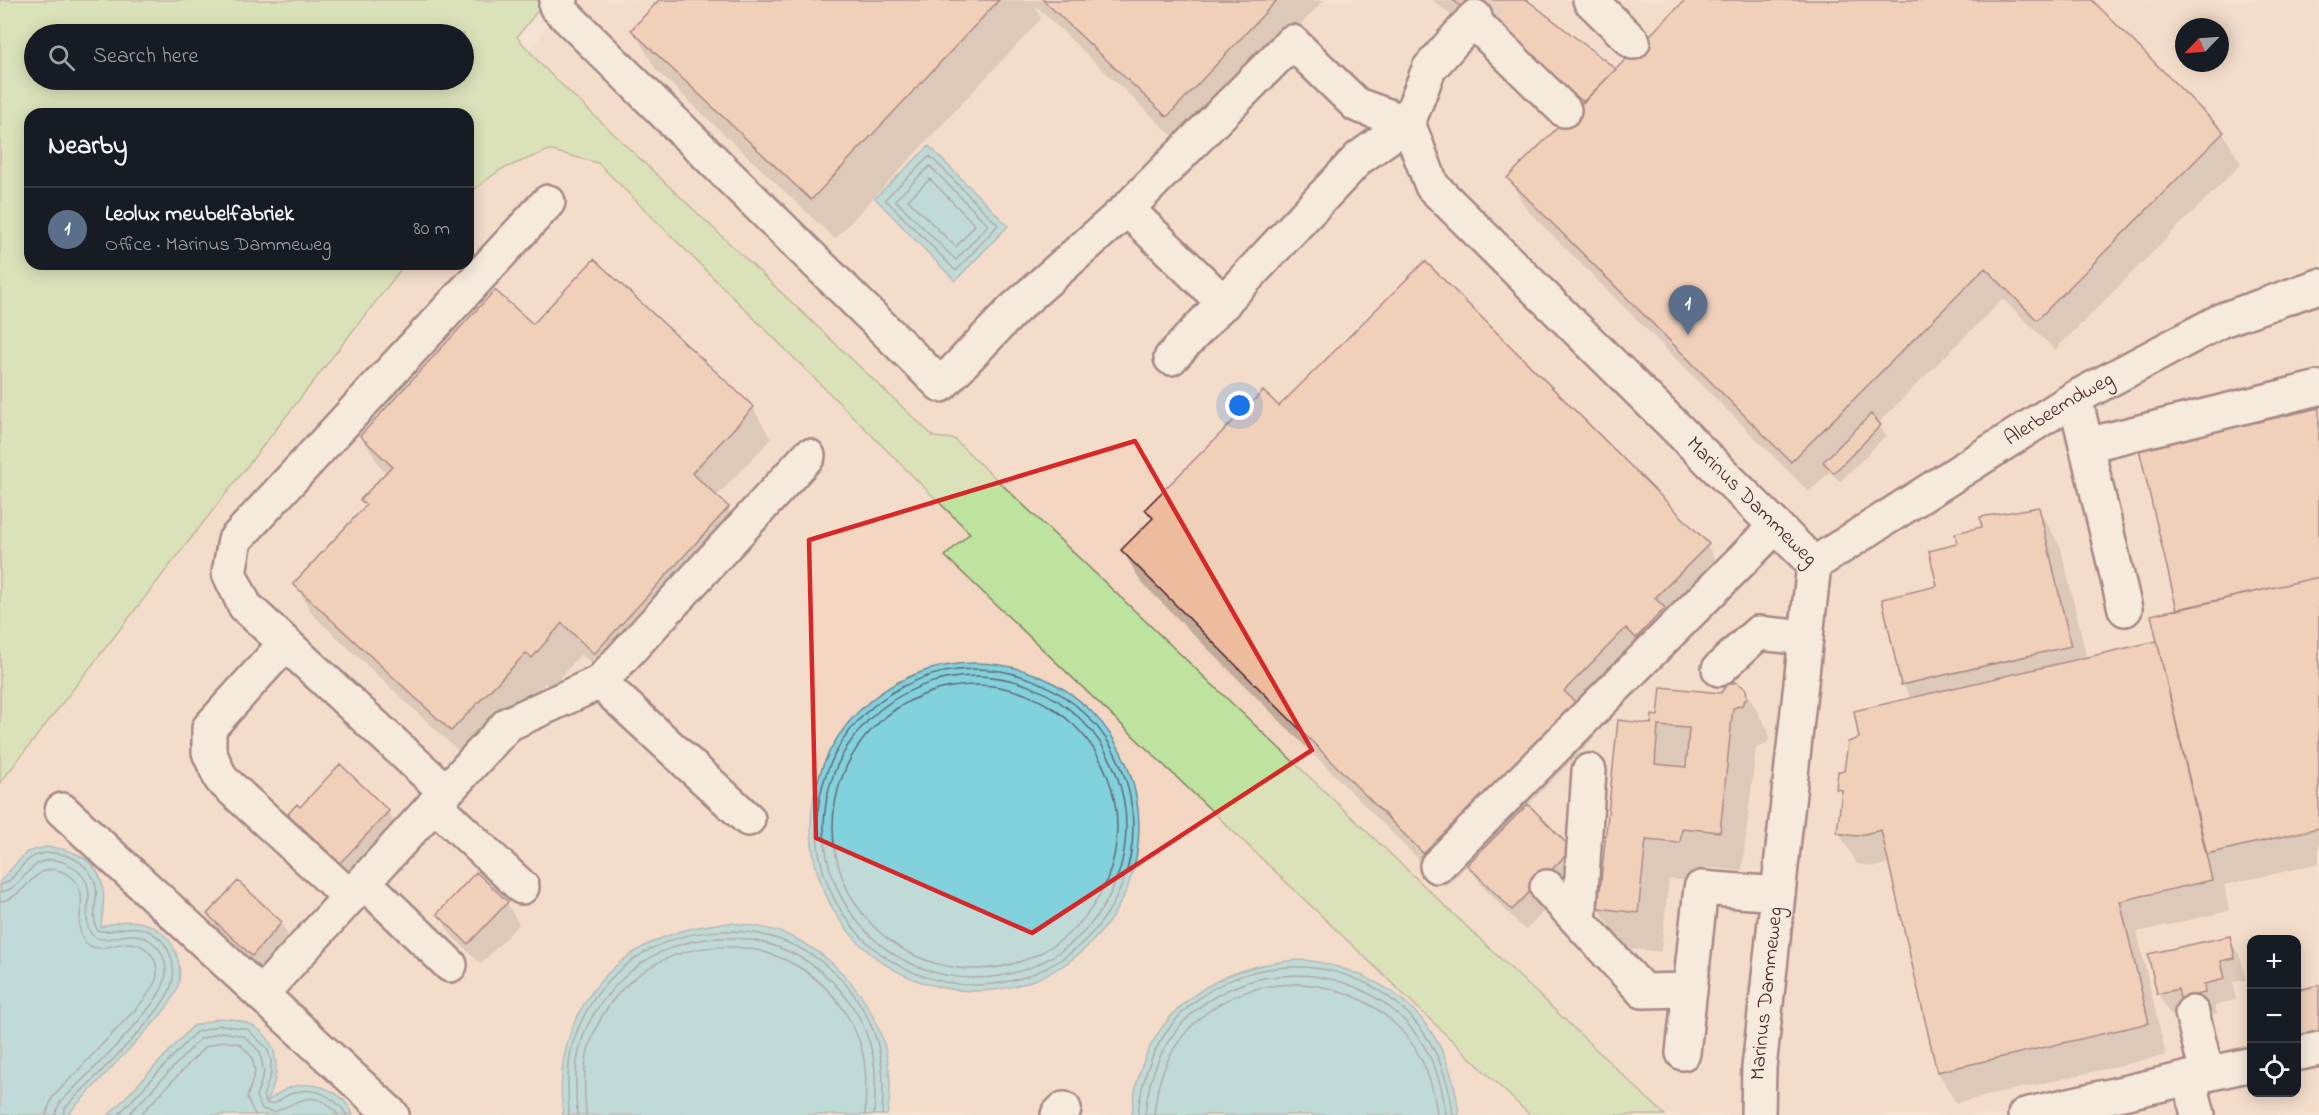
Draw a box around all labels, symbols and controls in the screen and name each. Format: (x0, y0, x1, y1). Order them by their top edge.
north arrow (2175, 18, 2229, 72)
search box (24, 24, 474, 90)
icon: search (45, 41, 78, 74)
text: Search here (93, 41, 198, 73)
text: Nearby (48, 128, 127, 166)
text: Leolux meubelfabriek (105, 199, 294, 231)
text: 1 (64, 215, 71, 244)
text: 80 m (413, 215, 450, 244)
text: Office · Marinus Dammeweg (105, 231, 331, 260)
pin: 1 (1668, 286, 1708, 335)
street label: Alerbeemdweg (1999, 365, 2120, 454)
your location (1225, 391, 1254, 420)
street label: Marinus Dammeweg (1679, 430, 1824, 575)
street label: Marinus Dammeweg (1744, 905, 1793, 1080)
map controls (2247, 935, 2301, 1097)
button: + (2247, 935, 2301, 989)
button: − (2247, 989, 2301, 1043)
button: locate (2247, 1043, 2301, 1097)

